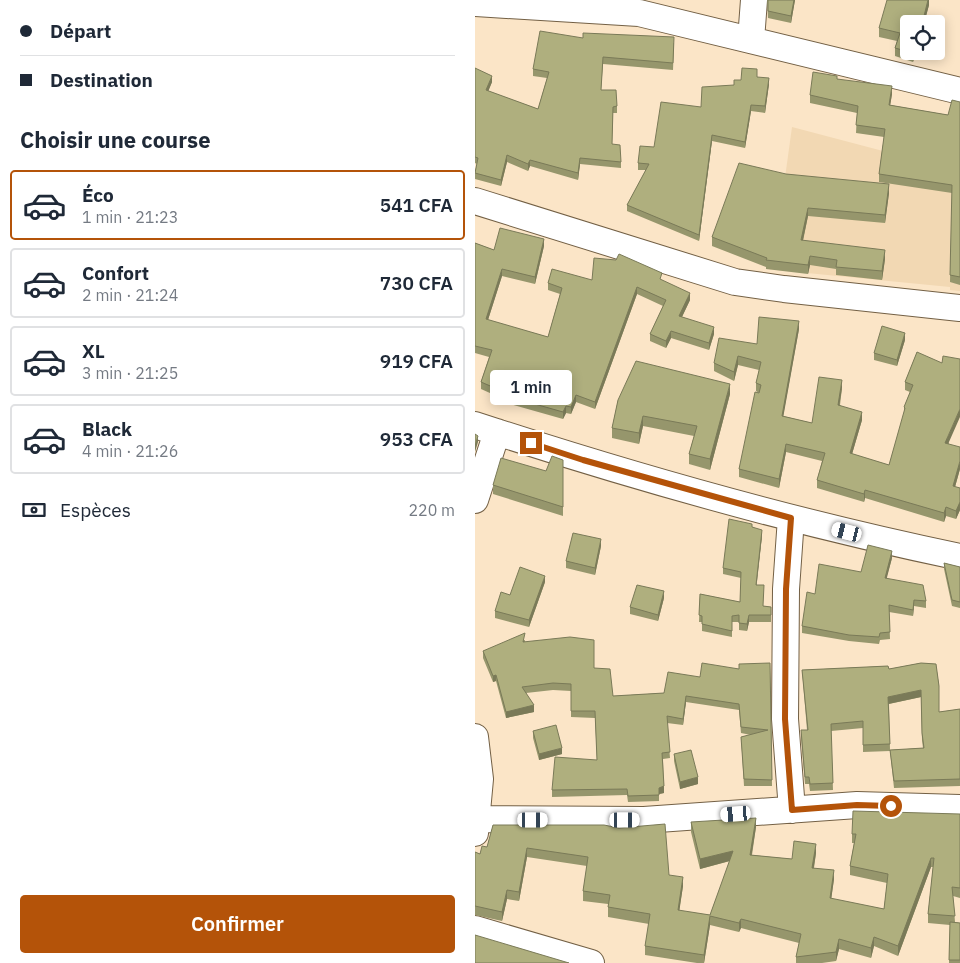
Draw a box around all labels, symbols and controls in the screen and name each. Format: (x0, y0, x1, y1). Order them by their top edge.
map controls (900, 15, 945, 60)
button: locate (900, 15, 945, 60)
text: Départ (50, 19, 111, 43)
text: Destination (50, 68, 153, 92)
text: Choisir une course (20, 125, 211, 154)
icon: car (22, 183, 67, 228)
text: Éco (82, 183, 114, 207)
text: 541 CFA (380, 193, 453, 217)
text: 1 min · 21:23 (82, 207, 178, 227)
icon: car (22, 261, 67, 306)
text: Confort (82, 261, 149, 285)
text: 730 CFA (380, 271, 453, 295)
text: 2 min · 21:24 (82, 285, 178, 305)
icon: car (22, 339, 67, 384)
text: XL (82, 339, 105, 363)
text: 919 CFA (380, 349, 453, 373)
text: 3 min · 21:25 (82, 363, 178, 383)
callout: 1 min (490, 370, 572, 406)
text: 1 min (510, 377, 552, 397)
icon: car (22, 417, 67, 462)
text: Black (82, 417, 132, 441)
text: 953 CFA (380, 427, 453, 451)
route end (520, 432, 542, 454)
text: 4 min · 21:26 (82, 441, 178, 461)
icon: cash (20, 496, 48, 524)
text: Espèces (60, 498, 131, 522)
text: 220 m (408, 500, 455, 520)
car (830, 521, 863, 543)
route start (880, 795, 902, 817)
car (720, 805, 751, 823)
car (518, 813, 548, 828)
car (610, 813, 640, 828)
button: Confirmer (20, 895, 455, 953)

